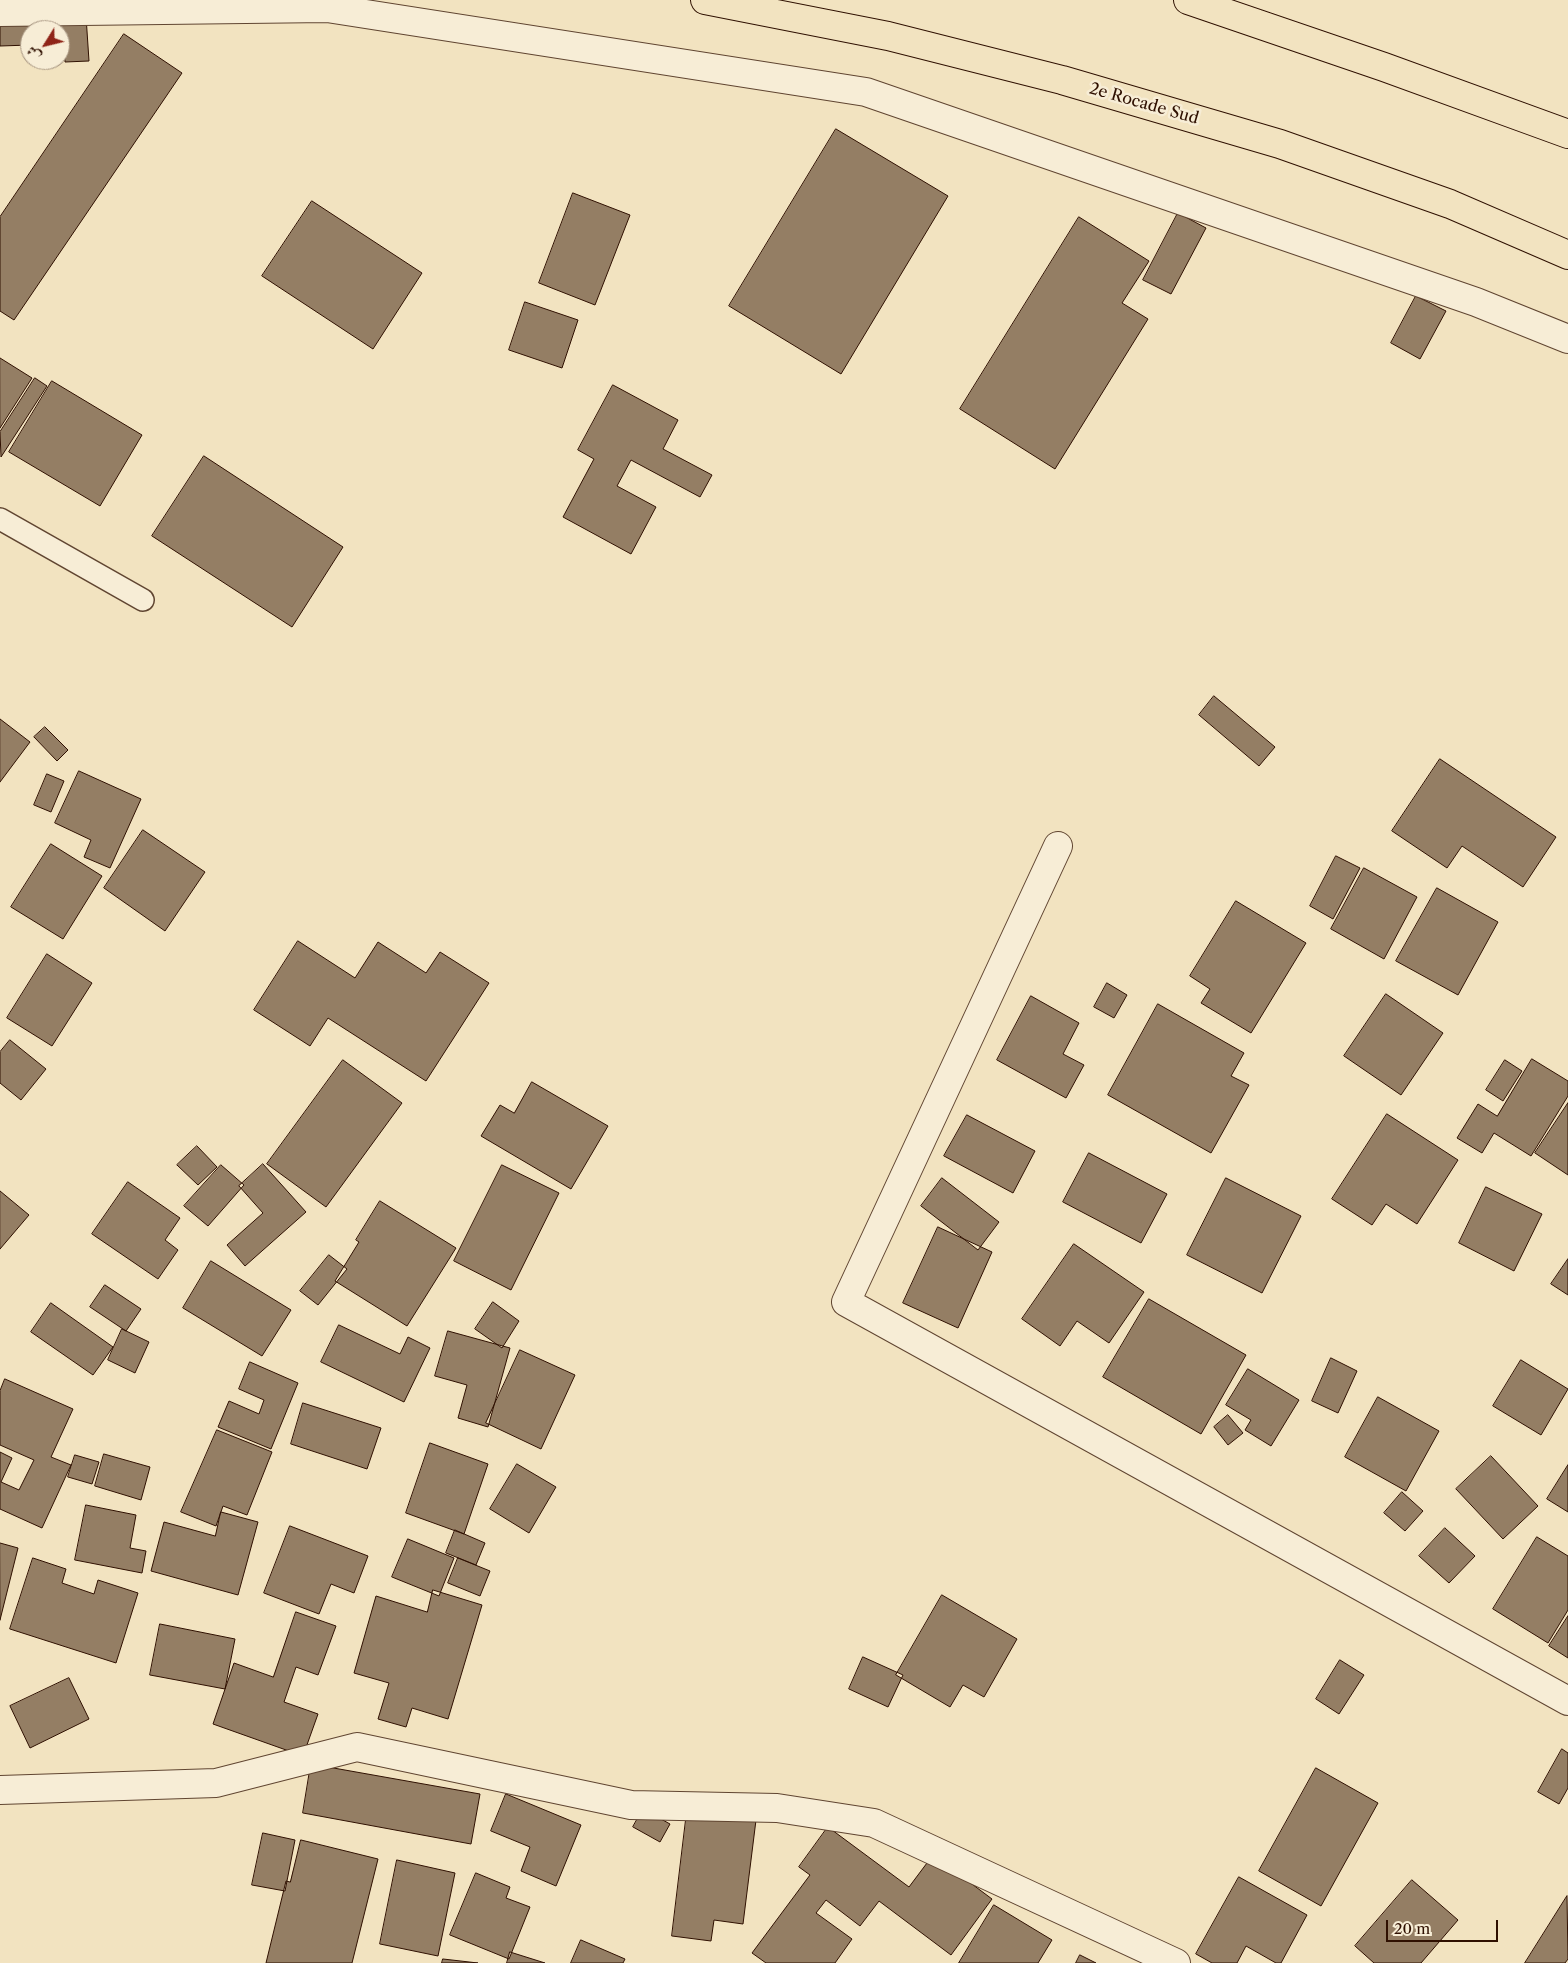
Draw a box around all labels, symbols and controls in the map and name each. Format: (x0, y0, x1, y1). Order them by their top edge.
north arrow (20, 20, 70, 70)
text: ش (22, 42, 45, 64)
street label: 2e Rocade Sud (1087, 79, 1201, 129)
scale bar (1388, 1910, 1500, 1942)
text: 20 m (1394, 1919, 1430, 1938)

